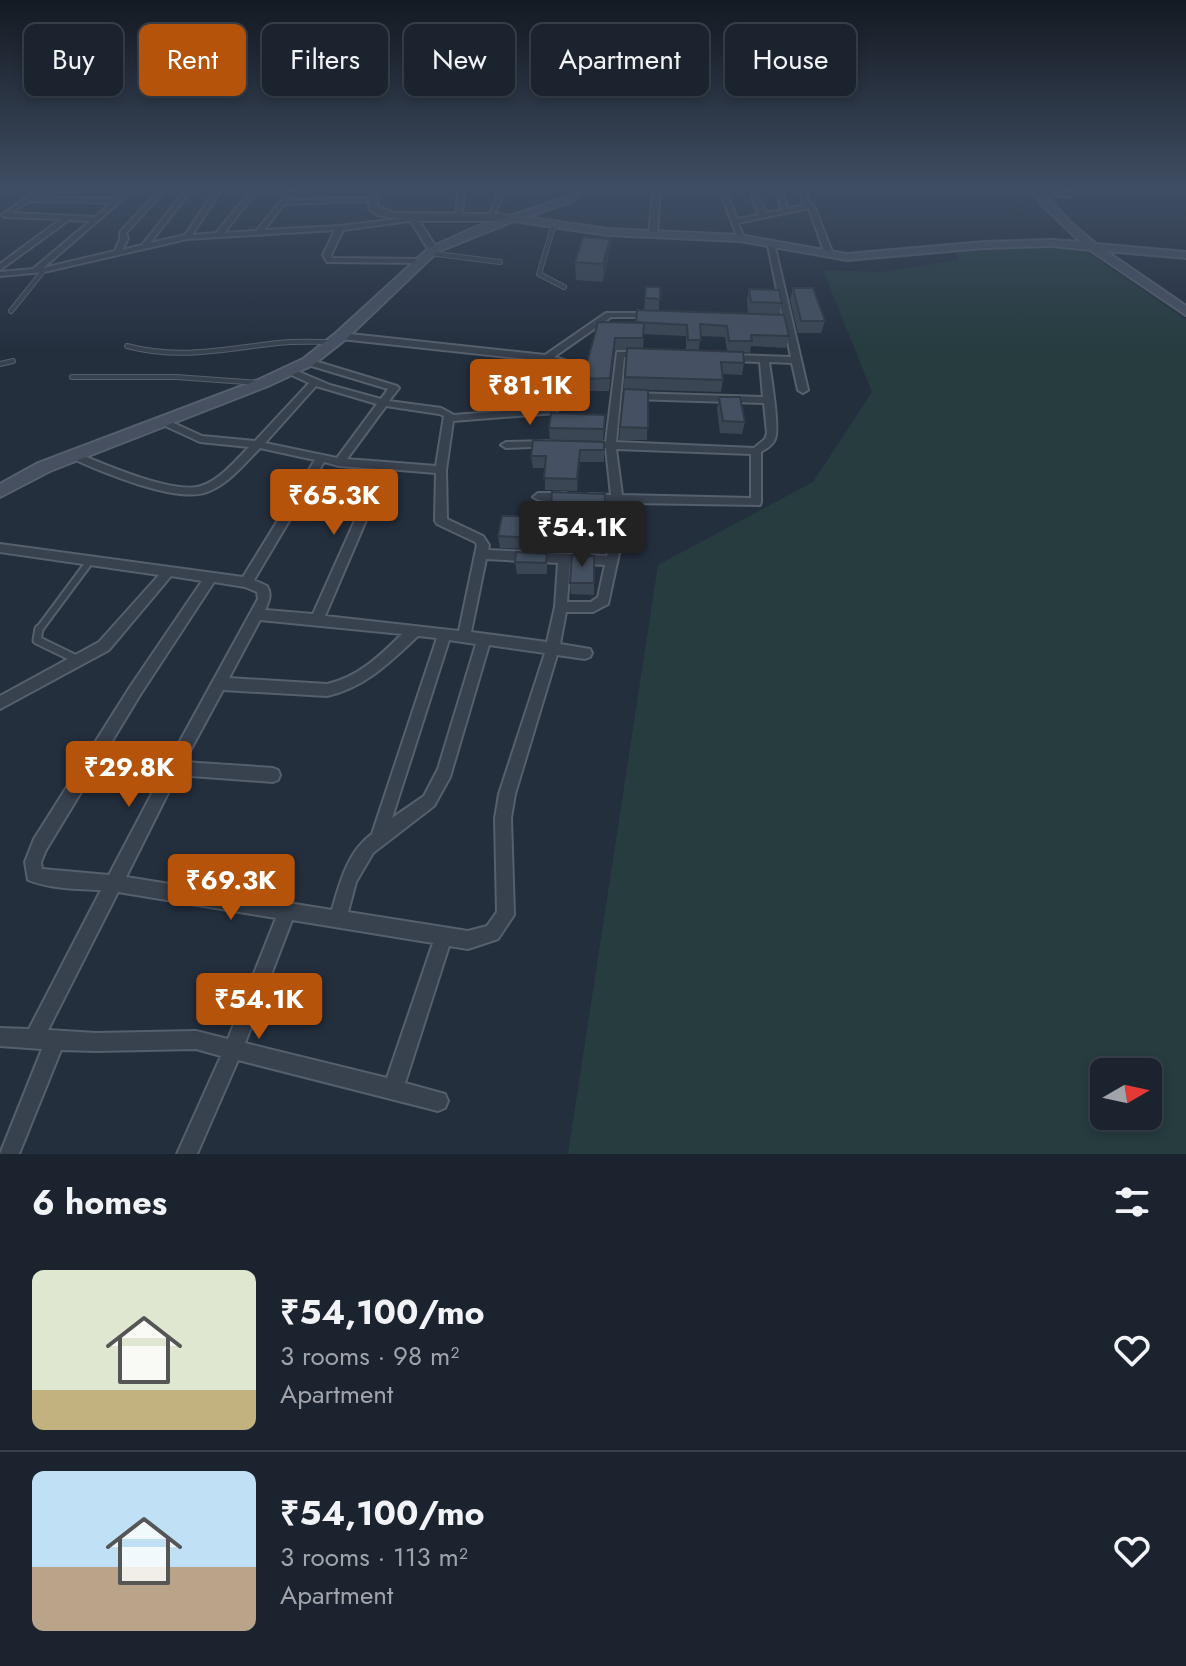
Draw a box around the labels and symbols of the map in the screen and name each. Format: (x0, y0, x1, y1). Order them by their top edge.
pin: ₹81.1K (465, 359, 595, 427)
pin: ₹65.3K (269, 469, 399, 537)
pin: ₹54.1K (517, 501, 647, 569)
pin: ₹29.8K (64, 741, 194, 809)
pin: ₹69.3K (166, 854, 296, 922)
pin: ₹54.1K (194, 973, 324, 1041)
north arrow (1090, 1058, 1162, 1130)

